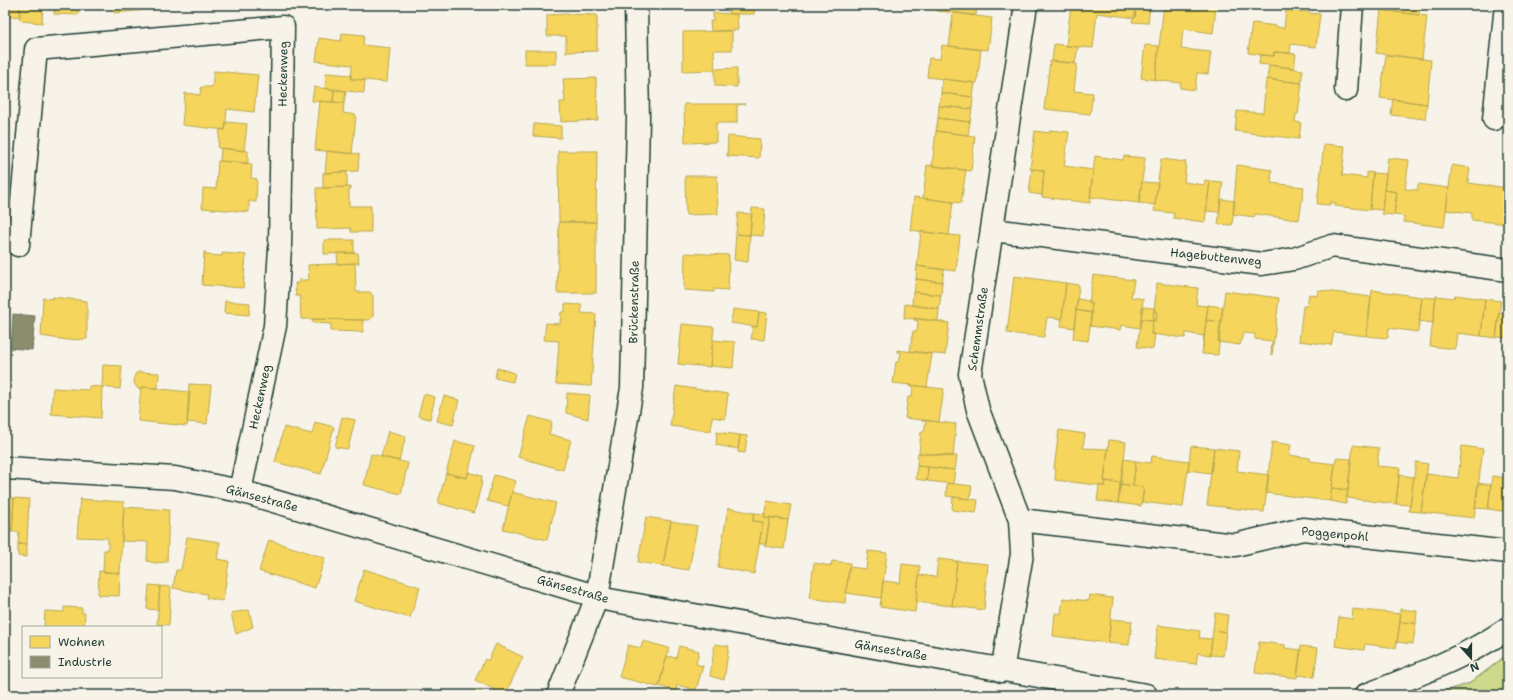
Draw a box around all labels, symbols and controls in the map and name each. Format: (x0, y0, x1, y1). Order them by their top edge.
street label: Heckenweg (274, 41, 292, 107)
street label: Hagebuttenweg (1169, 244, 1263, 270)
street label: Brückenstraße (625, 260, 643, 344)
street label: Schemmstraße (964, 286, 992, 372)
street label: Heckenweg (245, 363, 275, 431)
street label: Gänsestraße (224, 481, 300, 515)
street label: Poggenpohl (1301, 523, 1370, 545)
street label: Gänsestraße (535, 571, 611, 607)
legend (22, 626, 162, 678)
text: Wohnen (58, 634, 105, 650)
street label: Gänsestraße (853, 636, 929, 664)
north arrow (1451, 638, 1491, 678)
text: Industrie (58, 654, 112, 670)
text: N (1467, 658, 1481, 676)

